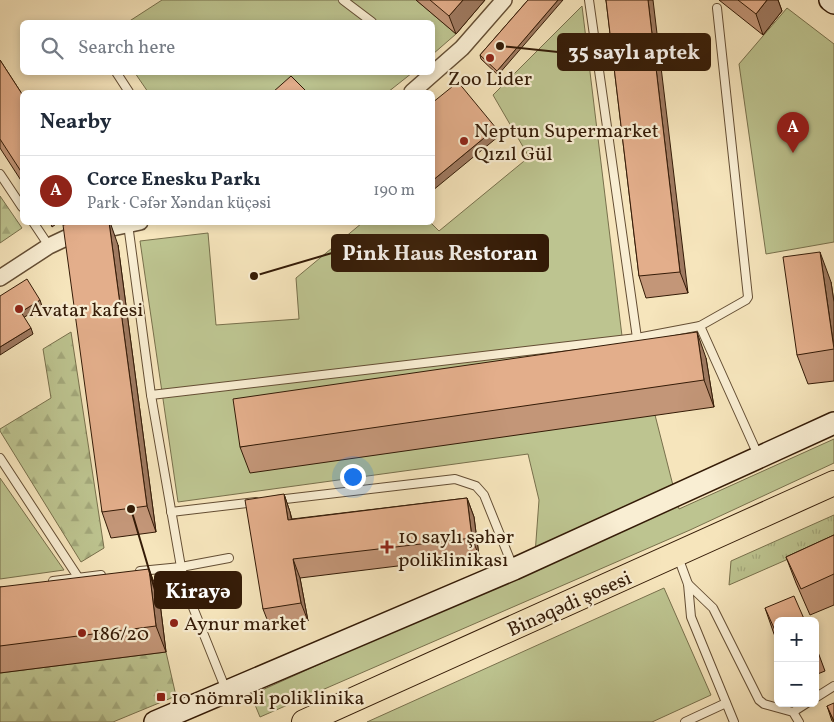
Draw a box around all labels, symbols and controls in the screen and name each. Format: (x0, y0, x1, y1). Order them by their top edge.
search box (20, 20, 435, 75)
icon: search (38, 34, 66, 62)
callout: 35 saylı aptek (558, 34, 710, 70)
text: Search here (78, 35, 175, 61)
text: 35 saylı aptek (568, 39, 700, 68)
marker: Zoo Lider (484, 52, 496, 64)
place label: Zoo Lider (448, 66, 532, 94)
text: Nearby (40, 108, 111, 137)
pin: A (777, 112, 809, 153)
place label: Neptun Supermarket Qızıl Gül (474, 118, 659, 169)
marker: Neptun Supermarket Qızıl Gül (458, 135, 470, 147)
text: Corce Enesku Parkı (87, 167, 261, 193)
text: A (50, 180, 62, 202)
text: 190 m (373, 180, 415, 202)
text: Park · Cəfər Xəndan küçəsi (87, 193, 271, 215)
callout: Pink Haus Restoran (332, 235, 548, 271)
text: Pink Haus Restoran (342, 240, 538, 269)
place label: Avatar kafesi (29, 297, 143, 325)
marker: Avatar kafesi (13, 303, 25, 315)
your location (340, 464, 366, 490)
place label: 10 saylı şəhər poliklinikası (398, 524, 514, 575)
marker: 10 saylı şəhər poliklinikası (380, 540, 394, 554)
street label: Binəqədi şosesi (503, 565, 636, 645)
callout: Kirayə (155, 572, 241, 608)
text: Kirayə (165, 578, 231, 607)
place label: Aynur market (184, 611, 306, 639)
marker: Aynur market (168, 617, 180, 629)
map controls (774, 617, 819, 707)
button: + (774, 617, 819, 662)
place label: 186/20 (92, 621, 149, 649)
marker: 186/20 (76, 627, 88, 639)
button: − (774, 662, 819, 707)
place label: 10 nömrəli poliklinika (171, 685, 364, 713)
marker: 10 nömrəli poliklinika (155, 691, 167, 703)

